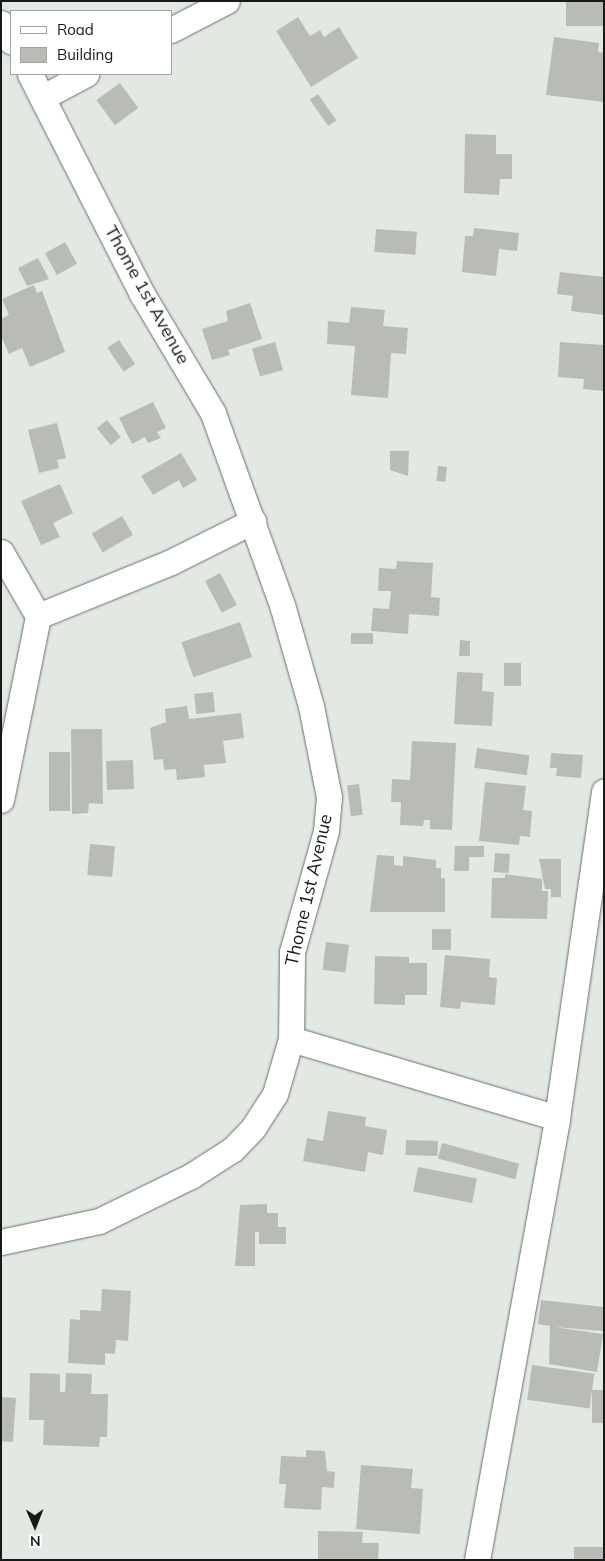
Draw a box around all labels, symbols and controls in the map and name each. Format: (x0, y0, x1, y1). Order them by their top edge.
legend (10, 10, 172, 75)
text: Road (57, 20, 94, 39)
text: Building (57, 45, 113, 64)
street label: Thome 1st Avenue (100, 222, 194, 368)
street label: Thome 1st Avenue (281, 812, 337, 968)
north arrow (10, 1501, 60, 1551)
text: N (30, 1532, 41, 1550)

